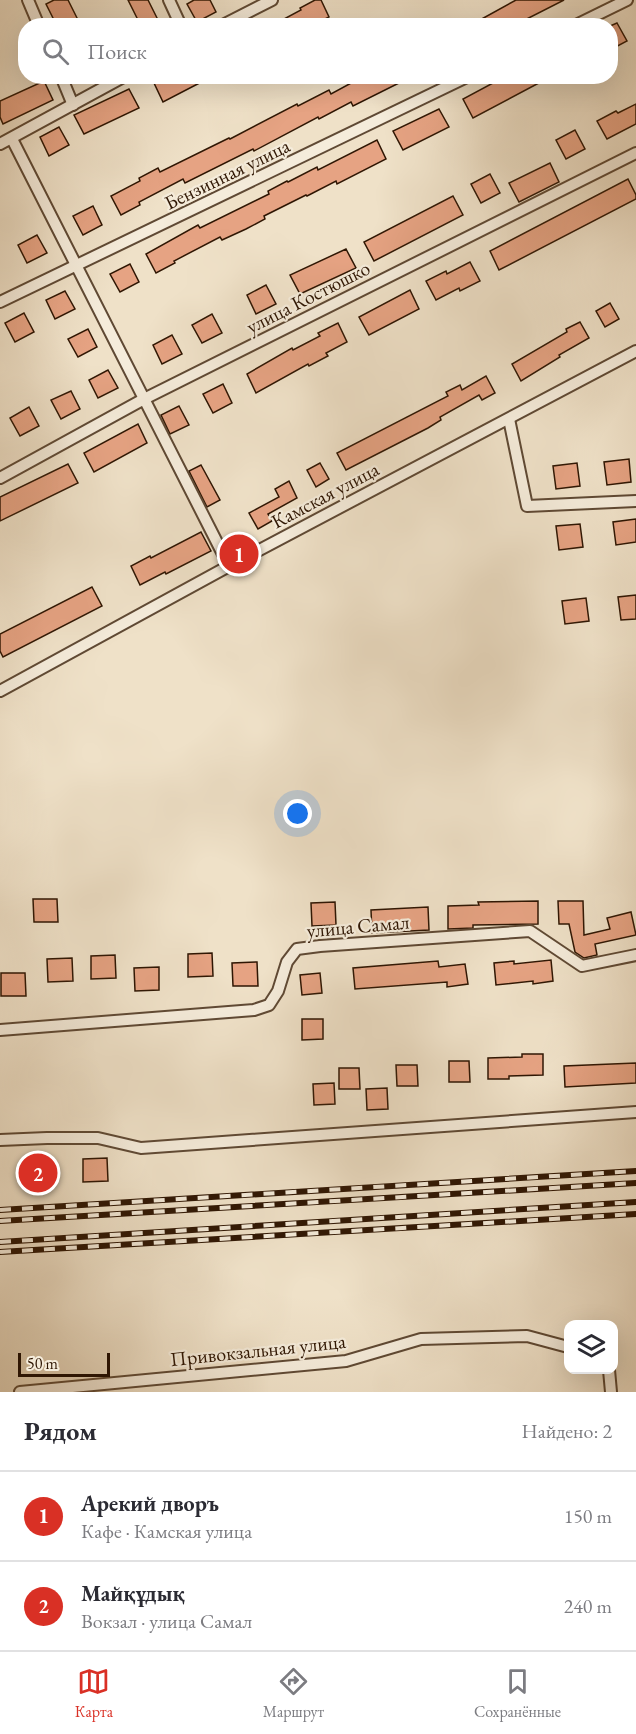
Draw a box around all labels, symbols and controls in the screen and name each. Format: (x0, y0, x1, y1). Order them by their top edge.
search box (18, 18, 618, 84)
icon: search (39, 35, 72, 68)
text: Поиск (87, 37, 147, 66)
street label: Бензинная улица (160, 132, 294, 216)
street label: улица Костюшко (242, 255, 375, 339)
street label: Камская улица (267, 456, 383, 534)
pin: 1 (220, 532, 258, 576)
your location (283, 799, 312, 828)
street label: улица Самал (306, 909, 411, 943)
pin: 2 (18, 1150, 57, 1196)
map controls (564, 1320, 618, 1374)
button: layers (564, 1320, 618, 1374)
street label: Привокзальная улица (169, 1328, 347, 1372)
scale bar (18, 1350, 110, 1378)
text: 50 m (27, 1353, 58, 1374)
text: Рядом (24, 1414, 97, 1448)
text: Найдено: 2 (521, 1418, 612, 1444)
text: Арекий дворъ (81, 1489, 219, 1518)
text: 1 (38, 1503, 49, 1529)
text: 150 m (564, 1503, 612, 1529)
text: Кафе · Камская улица (81, 1518, 252, 1544)
text: Майқұдық (81, 1579, 185, 1608)
text: 2 (38, 1593, 49, 1619)
text: 240 m (564, 1593, 612, 1619)
text: Вокзал · улица Самал (81, 1608, 252, 1634)
tab: Карта (75, 1665, 113, 1722)
tab: Маршрут (263, 1665, 324, 1722)
tab: Сохранённые (474, 1665, 561, 1722)

